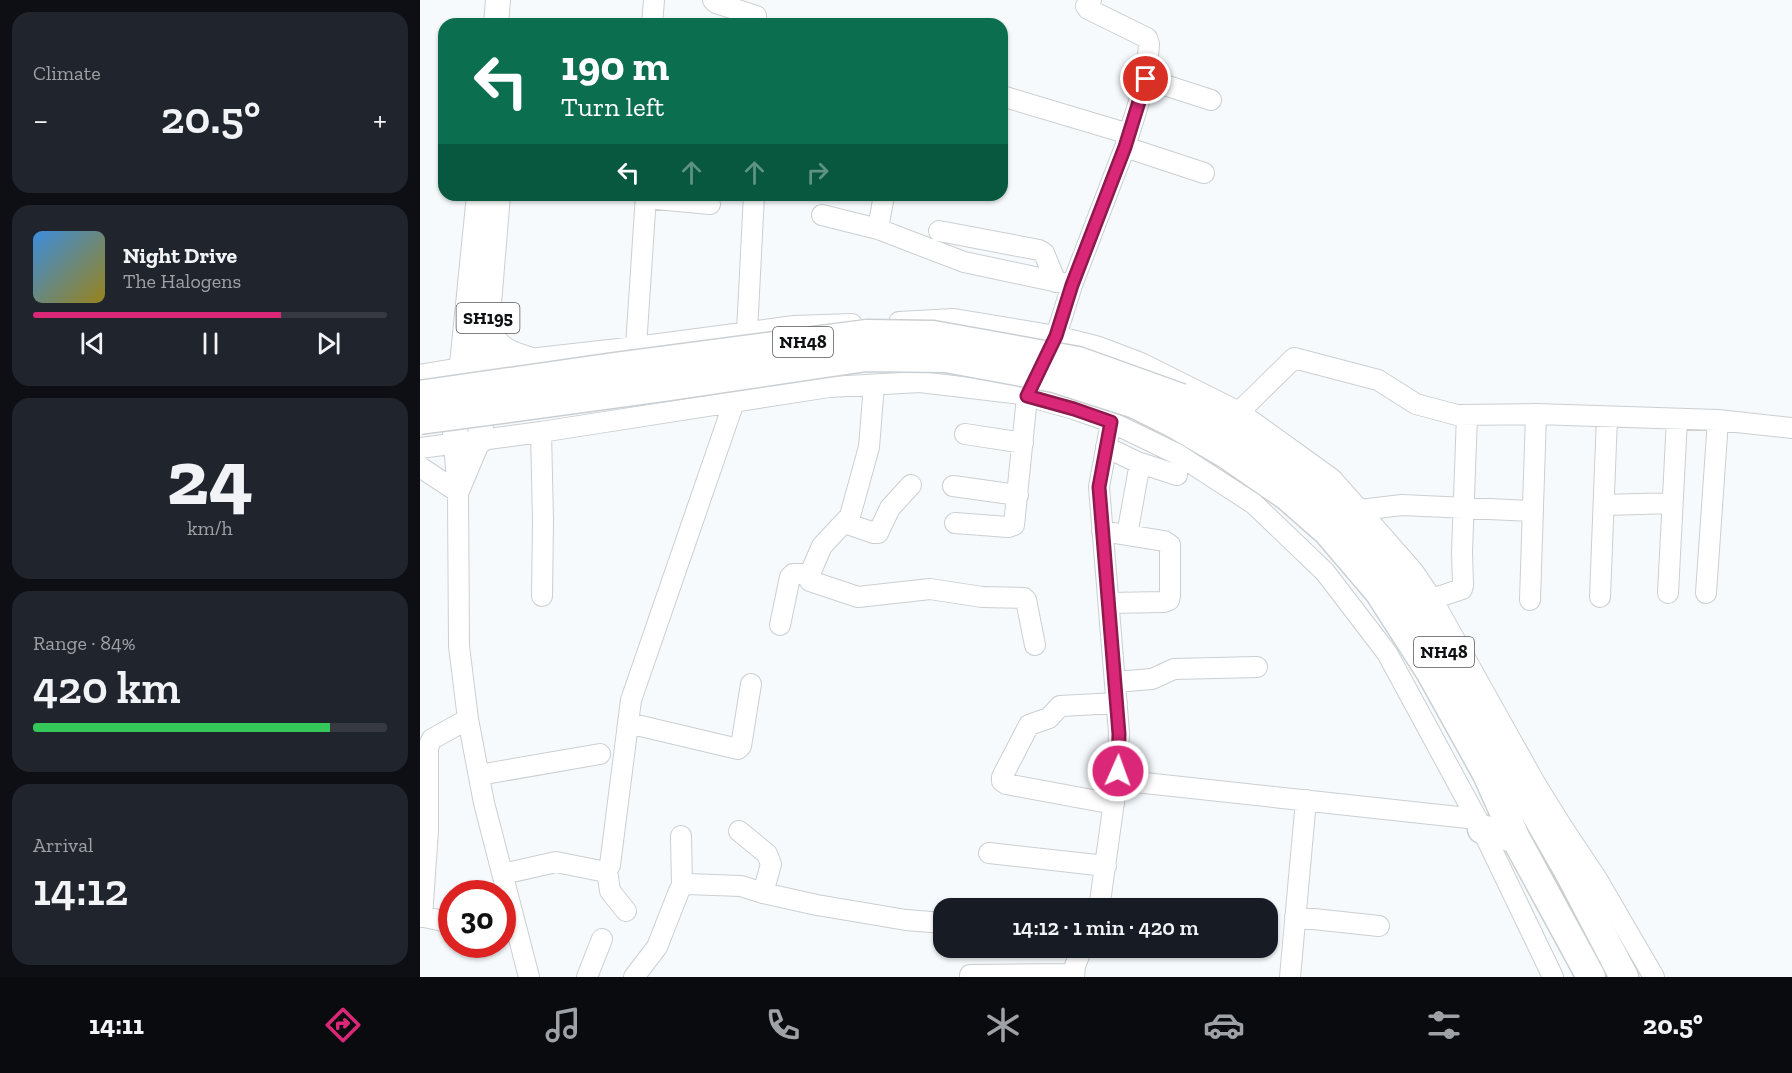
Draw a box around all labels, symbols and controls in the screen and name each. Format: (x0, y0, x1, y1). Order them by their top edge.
text: 190 m (561, 40, 669, 91)
icon: left (462, 42, 540, 120)
pin (1120, 53, 1171, 104)
text: Climate (33, 61, 101, 85)
icon: arrive (1129, 62, 1162, 95)
text: 20.5° (161, 91, 261, 145)
text: Turn left (561, 91, 664, 123)
text: − (33, 100, 48, 139)
text: + (373, 100, 387, 139)
icon: left (612, 156, 645, 189)
icon: ahead (675, 156, 708, 189)
icon: ahead (738, 156, 771, 189)
icon: right (801, 156, 834, 189)
text: Night Drive (123, 242, 237, 269)
text: The Halogens (123, 269, 241, 293)
road number: SH195 (456, 303, 520, 333)
icon: previous (76, 327, 109, 360)
icon: pause (194, 327, 227, 360)
icon: next (312, 327, 345, 360)
road number: NH48 (773, 327, 833, 357)
text: 24 (167, 430, 253, 524)
text: km/h (187, 516, 233, 540)
text: Range · 84% (33, 631, 136, 655)
road number: NH48 (1414, 637, 1474, 667)
text: 420 km (33, 661, 180, 715)
position arrow (1086, 739, 1150, 803)
text: Arrival (33, 833, 93, 857)
text: 14:12 (33, 863, 128, 917)
speed limit sign: 30 (438, 880, 516, 958)
text: 14:12 · 1 min · 420 m (1012, 914, 1199, 941)
icon: directions (322, 1004, 364, 1046)
icon: music (542, 1004, 584, 1046)
icon: phone (762, 1004, 804, 1046)
icon: climate (982, 1004, 1024, 1046)
icon: car (1203, 1004, 1245, 1046)
icon: filters (1423, 1004, 1465, 1046)
text: 14:11 (89, 1009, 144, 1041)
text: 20.5° (1643, 1009, 1703, 1041)

